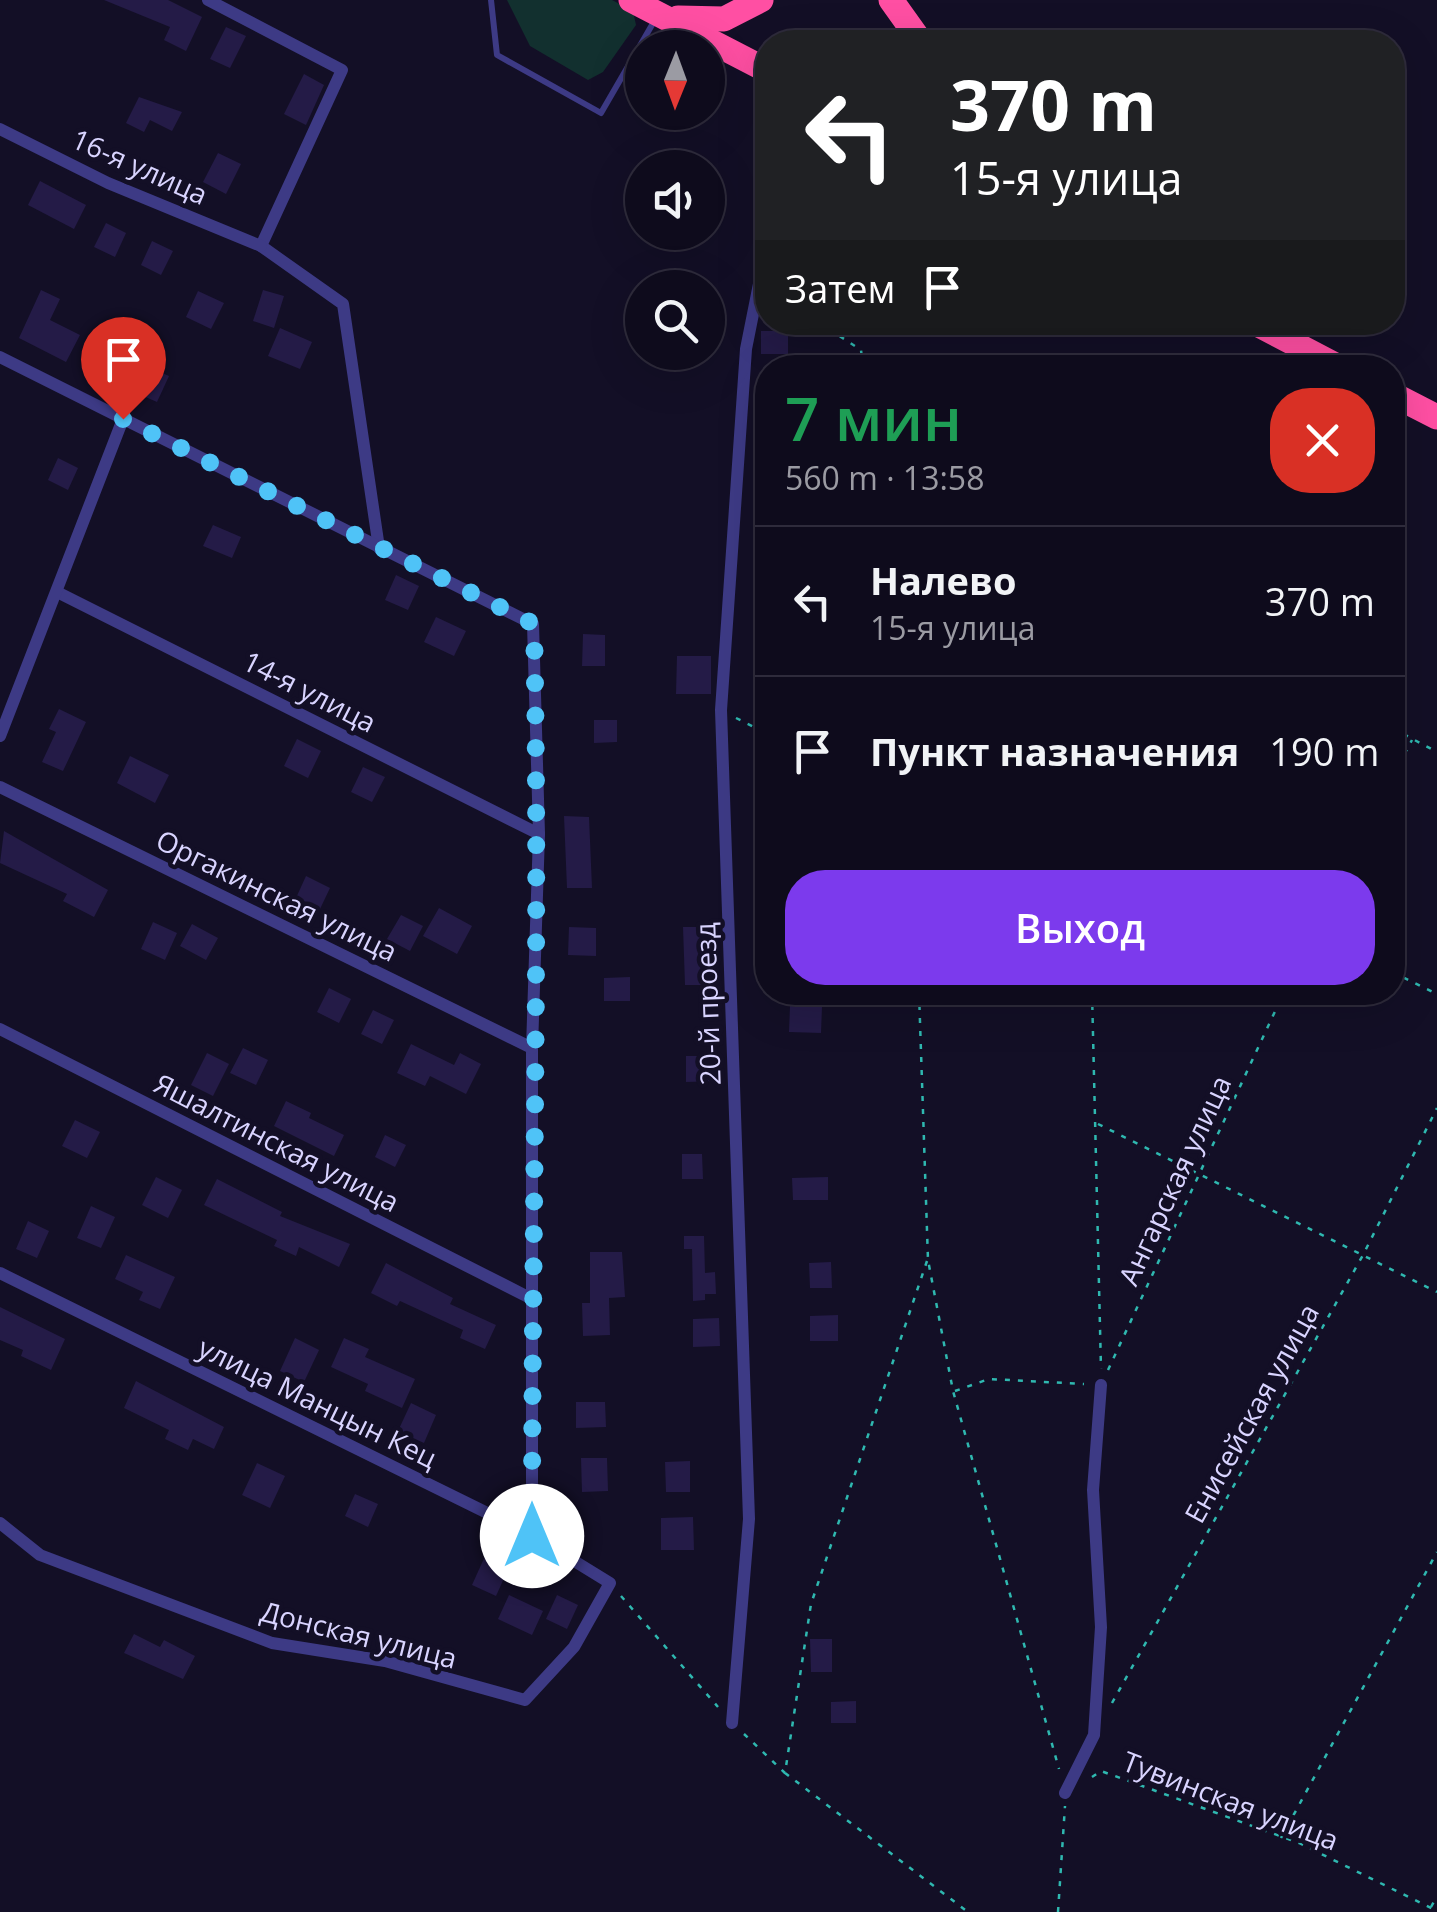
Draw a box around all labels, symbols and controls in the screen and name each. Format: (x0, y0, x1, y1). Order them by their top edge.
north arrow (625, 30, 725, 130)
map controls (625, 30, 725, 370)
text: 370 m (950, 56, 1157, 152)
icon: left (785, 70, 915, 200)
street label: 16-я улица (66, 119, 214, 213)
text: 15-я улица (950, 147, 1183, 208)
button: sound (625, 150, 725, 250)
icon: arrive (915, 260, 970, 315)
text: Затем (785, 262, 895, 314)
button: search (625, 270, 725, 370)
pin (81, 317, 166, 420)
icon: arrive (96, 332, 151, 387)
text: 7 мин (785, 377, 962, 459)
button: close (1270, 388, 1375, 493)
text: 560 m · 13:58 (785, 456, 984, 499)
text: Налево (870, 554, 1016, 606)
icon: left (785, 574, 840, 629)
text: 370 m (1265, 575, 1375, 627)
text: 15-я улица (870, 606, 1035, 649)
street label: 14-я улица (237, 641, 383, 741)
icon: arrive (785, 724, 840, 779)
text: Пункт назначения (870, 725, 1239, 777)
text: 190 m (1269, 725, 1380, 777)
street label: Оргакинская улица (150, 820, 404, 970)
button: Выход (785, 870, 1375, 985)
street label: 20-й проезд (685, 922, 729, 1086)
street label: Яшалтинская улица (148, 1064, 406, 1220)
street label: Ангарская улица (1109, 1069, 1239, 1291)
street label: Енисейская улица (1175, 1297, 1327, 1529)
street label: улица Манцын Кец (192, 1328, 444, 1476)
position arrow (480, 1484, 584, 1588)
street label: Донская улица (257, 1591, 461, 1677)
street label: Тувинская улица (1118, 1741, 1344, 1859)

